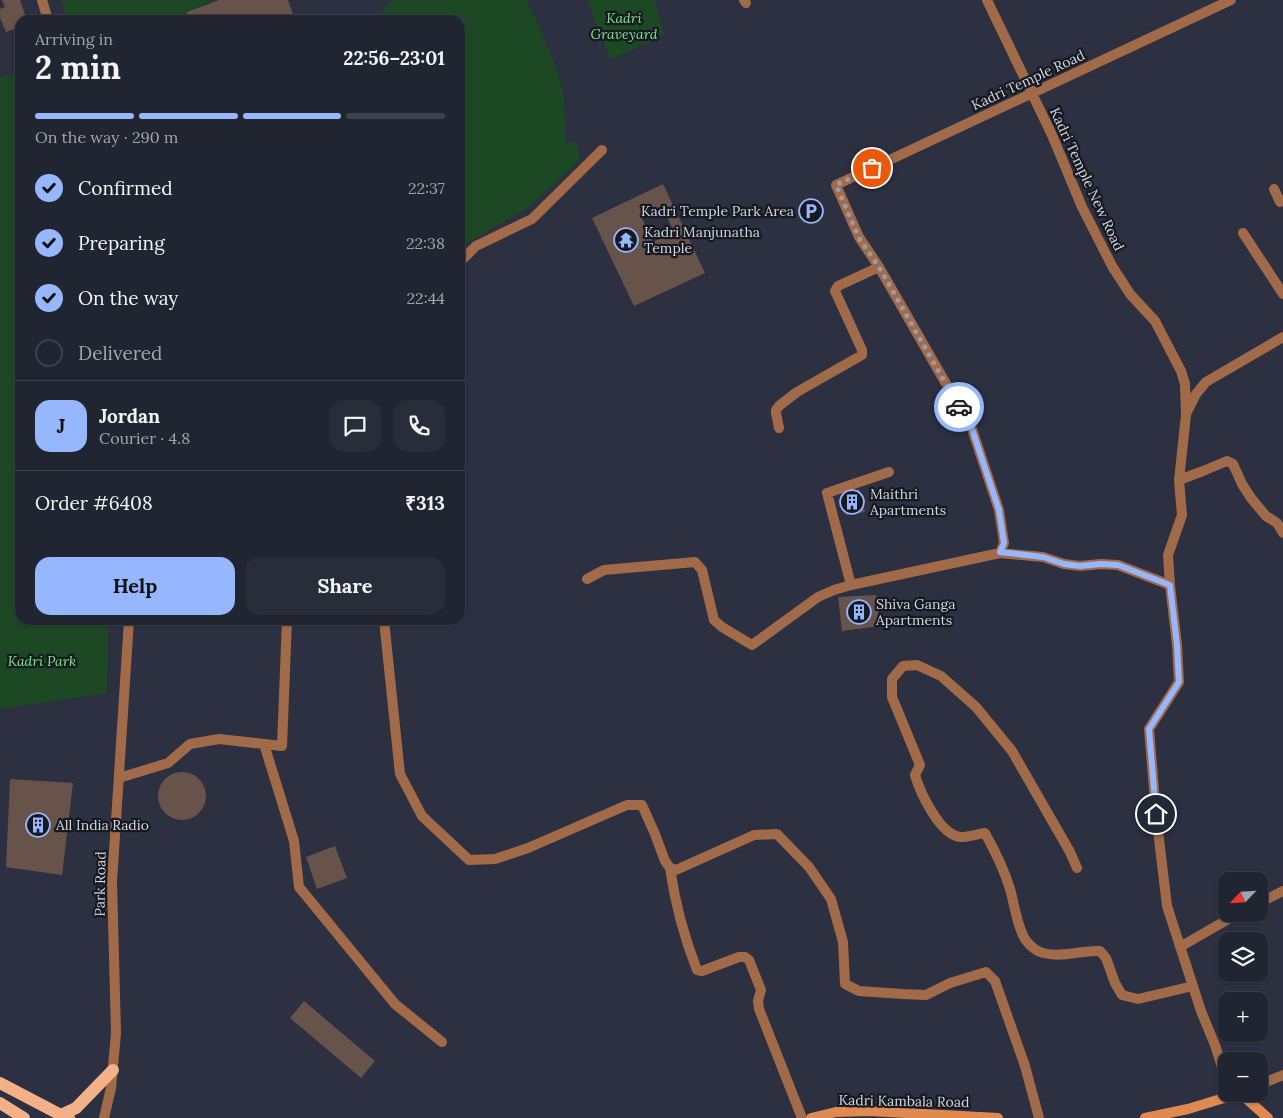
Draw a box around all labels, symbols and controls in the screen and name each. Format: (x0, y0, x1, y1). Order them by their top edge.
park label: Kadri Graveyard (590, 9, 658, 43)
text: Arriving in (35, 29, 113, 49)
text: 22:56–23:01 (343, 46, 445, 70)
street label: Kadri Temple Road (968, 46, 1088, 114)
text: 2 min (35, 47, 121, 88)
street label: Kadri Temple New Road (1046, 104, 1128, 254)
text: On the way · 290 m (35, 127, 178, 147)
pin (851, 147, 893, 189)
icon: bag (858, 154, 886, 182)
icon: check (35, 174, 63, 202)
text: Confirmed (78, 176, 173, 200)
text: 22:37 (408, 178, 445, 198)
parking icon: Kadri Temple Park Area (798, 198, 824, 224)
place label: Kadri Temple Park Area (641, 202, 794, 220)
place label: Kadri Manjunatha Temple (644, 223, 760, 257)
temple icon: Kadri Manjunatha Temple (613, 227, 639, 253)
icon: check (35, 229, 63, 257)
text: Preparing (78, 231, 165, 255)
text: 22:38 (406, 233, 445, 253)
icon: check (35, 284, 63, 312)
text: On the way (78, 286, 178, 310)
text: 22:44 (406, 288, 445, 308)
text: Delivered (78, 341, 162, 365)
courier (934, 382, 984, 432)
icon: car (945, 393, 973, 421)
button: chat (329, 400, 381, 452)
button: phone (393, 400, 445, 452)
text: Jordan (99, 404, 160, 428)
text: J (57, 414, 65, 438)
text: Courier · 4.8 (99, 428, 190, 448)
place label: Maithri Apartments (869, 485, 946, 519)
building icon: Maithri Apartments (839, 489, 865, 515)
text: Order #6408 (35, 491, 153, 515)
text: ₹313 (405, 491, 445, 515)
button: Help (35, 557, 235, 615)
button: Share (245, 557, 445, 615)
place label: Shiva Ganga Apartments (875, 595, 955, 629)
building icon: Shiva Ganga Apartments (846, 599, 872, 625)
park label: Kadri Park (8, 652, 76, 670)
pin (1135, 793, 1177, 835)
icon: home (1142, 800, 1170, 828)
building icon: All India Radio (25, 812, 51, 838)
place label: All India Radio (55, 816, 149, 834)
street label: Park Road (90, 851, 110, 917)
north arrow (1218, 872, 1268, 922)
map controls (1218, 872, 1268, 1102)
button: layers (1218, 932, 1268, 982)
button: + (1218, 992, 1268, 1042)
button: − (1218, 1052, 1268, 1102)
street label: Kadri Kambala Road (838, 1091, 970, 1111)

